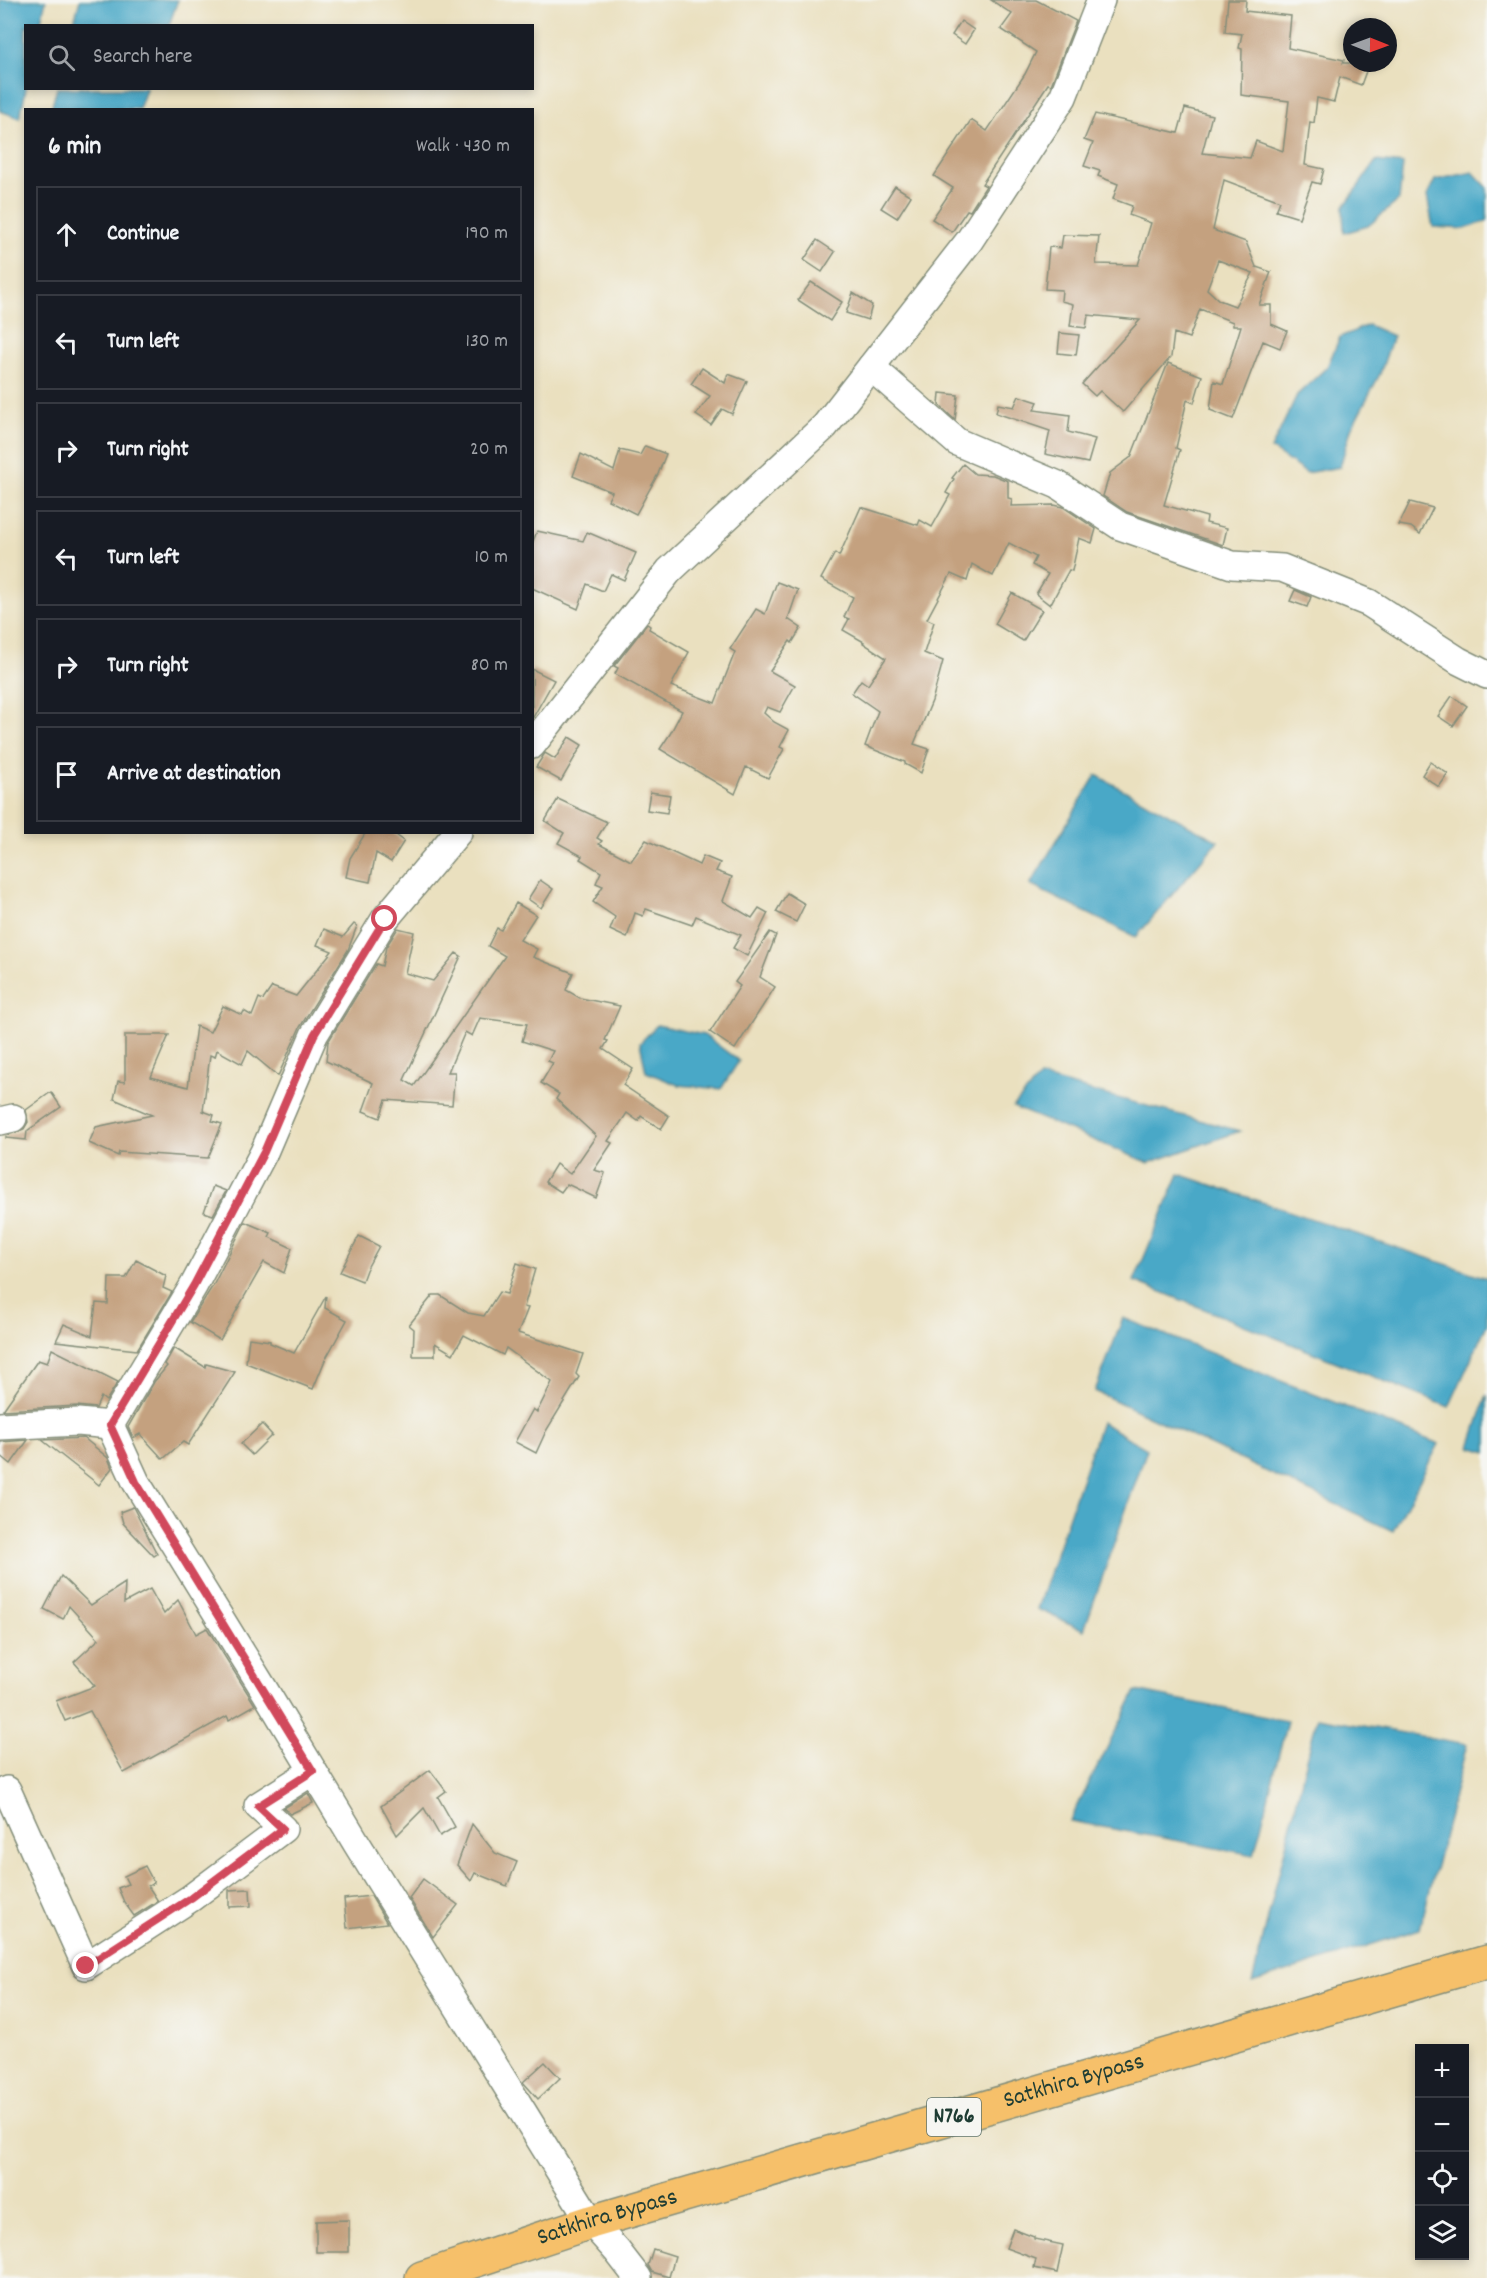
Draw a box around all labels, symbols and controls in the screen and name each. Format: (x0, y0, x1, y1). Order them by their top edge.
north arrow (1343, 18, 1397, 72)
search box (24, 24, 534, 90)
icon: search (45, 41, 78, 74)
text: Search here (93, 42, 192, 73)
text: 6 min (48, 129, 101, 166)
text: Walk · 430 m (416, 133, 510, 161)
icon: ahead (50, 218, 83, 251)
text: Continue (107, 219, 179, 250)
text: 190 m (465, 220, 508, 248)
icon: left (50, 326, 83, 359)
text: Turn left (107, 327, 179, 358)
text: 130 m (466, 328, 508, 356)
icon: right (50, 434, 83, 467)
text: Turn right (107, 435, 189, 466)
text: 20 m (470, 436, 508, 464)
icon: left (50, 542, 83, 575)
text: Turn left (107, 543, 179, 574)
text: 10 m (474, 544, 508, 572)
icon: right (50, 650, 83, 683)
text: Turn right (107, 651, 189, 682)
text: 80 m (471, 652, 508, 680)
icon: arrive (50, 758, 83, 791)
text: Arrive at destination (107, 759, 281, 790)
route start (371, 905, 397, 931)
route end (72, 1952, 98, 1978)
map controls (1415, 2044, 1469, 2260)
button: + (1415, 2044, 1469, 2098)
street label: Satkhira Bypass (1000, 2045, 1149, 2118)
road number: N766 (927, 2098, 981, 2136)
button: − (1415, 2098, 1469, 2152)
button: locate (1415, 2152, 1469, 2206)
street label: Satkhira Bypass (533, 2181, 682, 2256)
button: layers (1415, 2206, 1469, 2260)

